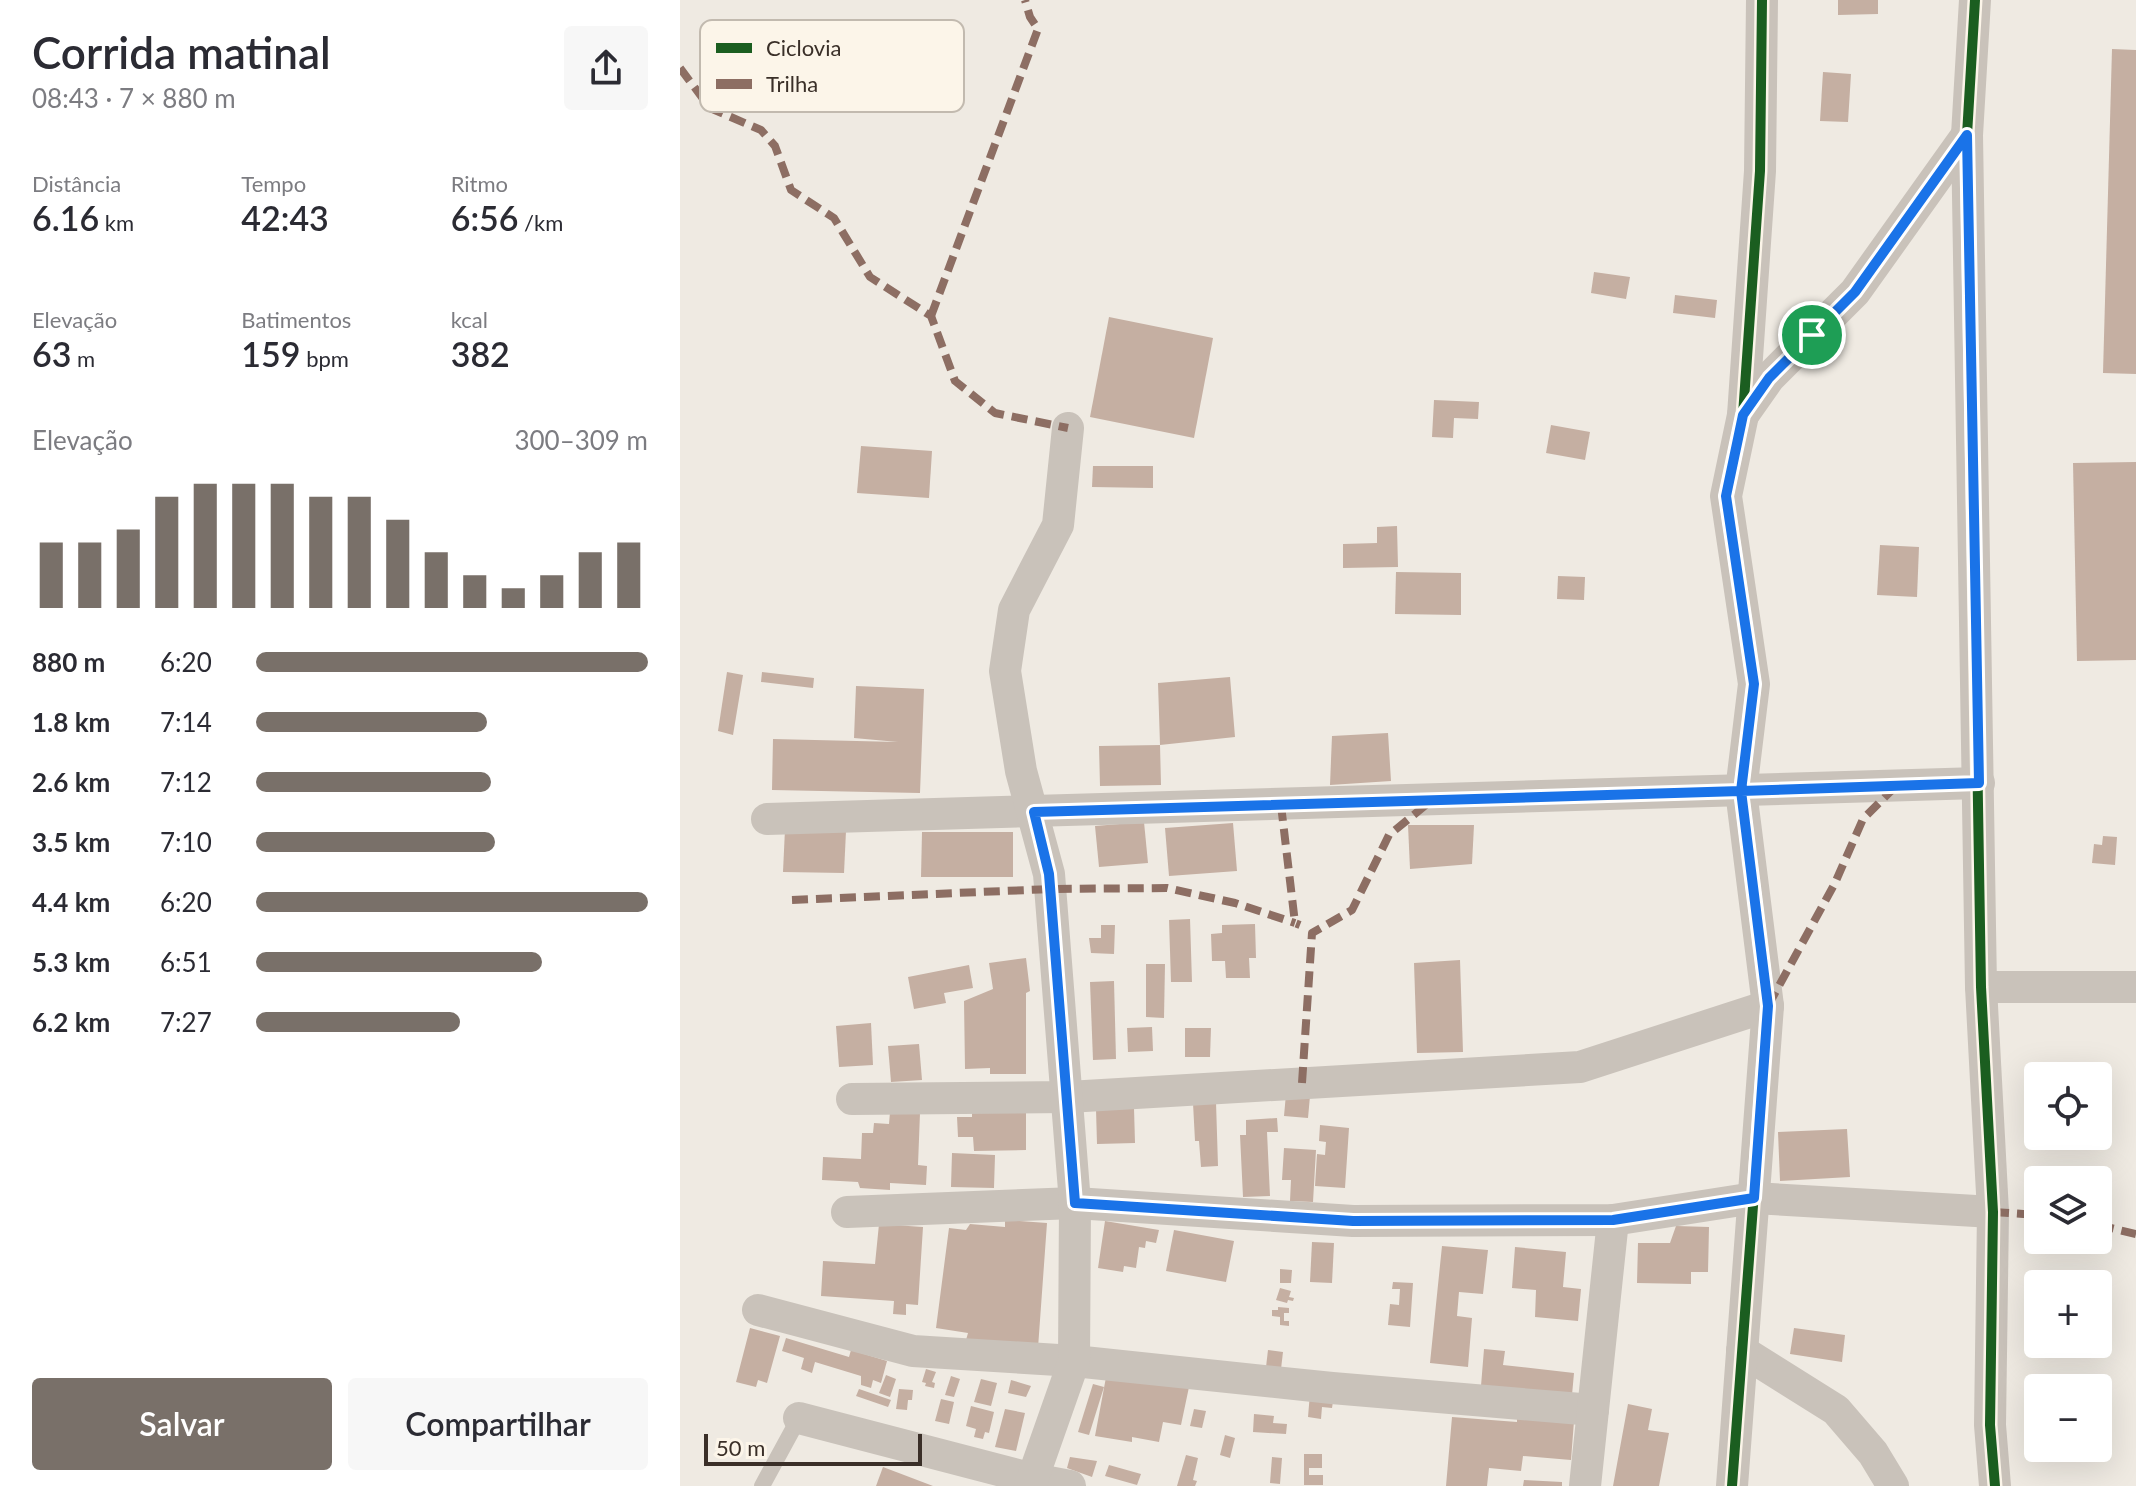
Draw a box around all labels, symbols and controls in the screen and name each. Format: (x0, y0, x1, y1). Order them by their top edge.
legend (700, 20, 964, 112)
text: Corrida matinal (32, 26, 331, 78)
button: share (564, 26, 648, 110)
text: Ciclovia (766, 34, 841, 61)
text: Trilha (766, 70, 818, 97)
text: 08:43 · 7 × 880 m (32, 82, 236, 114)
text: Distância (32, 170, 121, 197)
text: Tempo (241, 170, 306, 197)
text: Ritmo (451, 170, 508, 197)
text: 6.16 (32, 197, 99, 238)
text: 42:43 (241, 197, 329, 238)
text: 6:56 (451, 197, 518, 238)
text: km (99, 209, 134, 236)
text: /km (518, 209, 563, 236)
pin (1778, 301, 1846, 369)
text: Elevação (32, 306, 117, 333)
text: Batimentos (241, 306, 351, 333)
text: kcal (451, 306, 488, 333)
icon: arrive (1790, 313, 1834, 357)
text: 63 (32, 333, 71, 374)
text: 159 (241, 333, 301, 374)
text: 382 (451, 333, 510, 374)
text: m (71, 345, 95, 372)
text: bpm (301, 345, 349, 372)
text: Elevação (32, 424, 133, 456)
text: 300–309 m (514, 424, 648, 456)
text: 880 m (32, 646, 105, 678)
text: 6:20 (160, 646, 212, 678)
text: 1.8 km (32, 706, 110, 738)
text: 7:14 (160, 706, 212, 738)
text: 2.6 km (32, 766, 110, 798)
text: 7:12 (160, 766, 212, 798)
text: 3.5 km (32, 826, 110, 858)
text: 7:10 (160, 826, 212, 858)
text: 4.4 km (32, 886, 110, 918)
text: 6:20 (160, 886, 212, 918)
text: 5.3 km (32, 946, 110, 978)
text: 6:51 (160, 946, 212, 978)
text: 6.2 km (32, 1006, 110, 1038)
text: 7:27 (160, 1006, 212, 1038)
map controls (2024, 1062, 2112, 1462)
button: locate (2024, 1062, 2112, 1150)
button: layers (2024, 1166, 2112, 1254)
button: + (2024, 1270, 2112, 1358)
button: − (2024, 1374, 2112, 1462)
button: Salvar (32, 1378, 332, 1470)
button: Compartilhar (348, 1378, 648, 1470)
scale bar (704, 1430, 922, 1466)
text: 50 m (716, 1434, 765, 1461)

